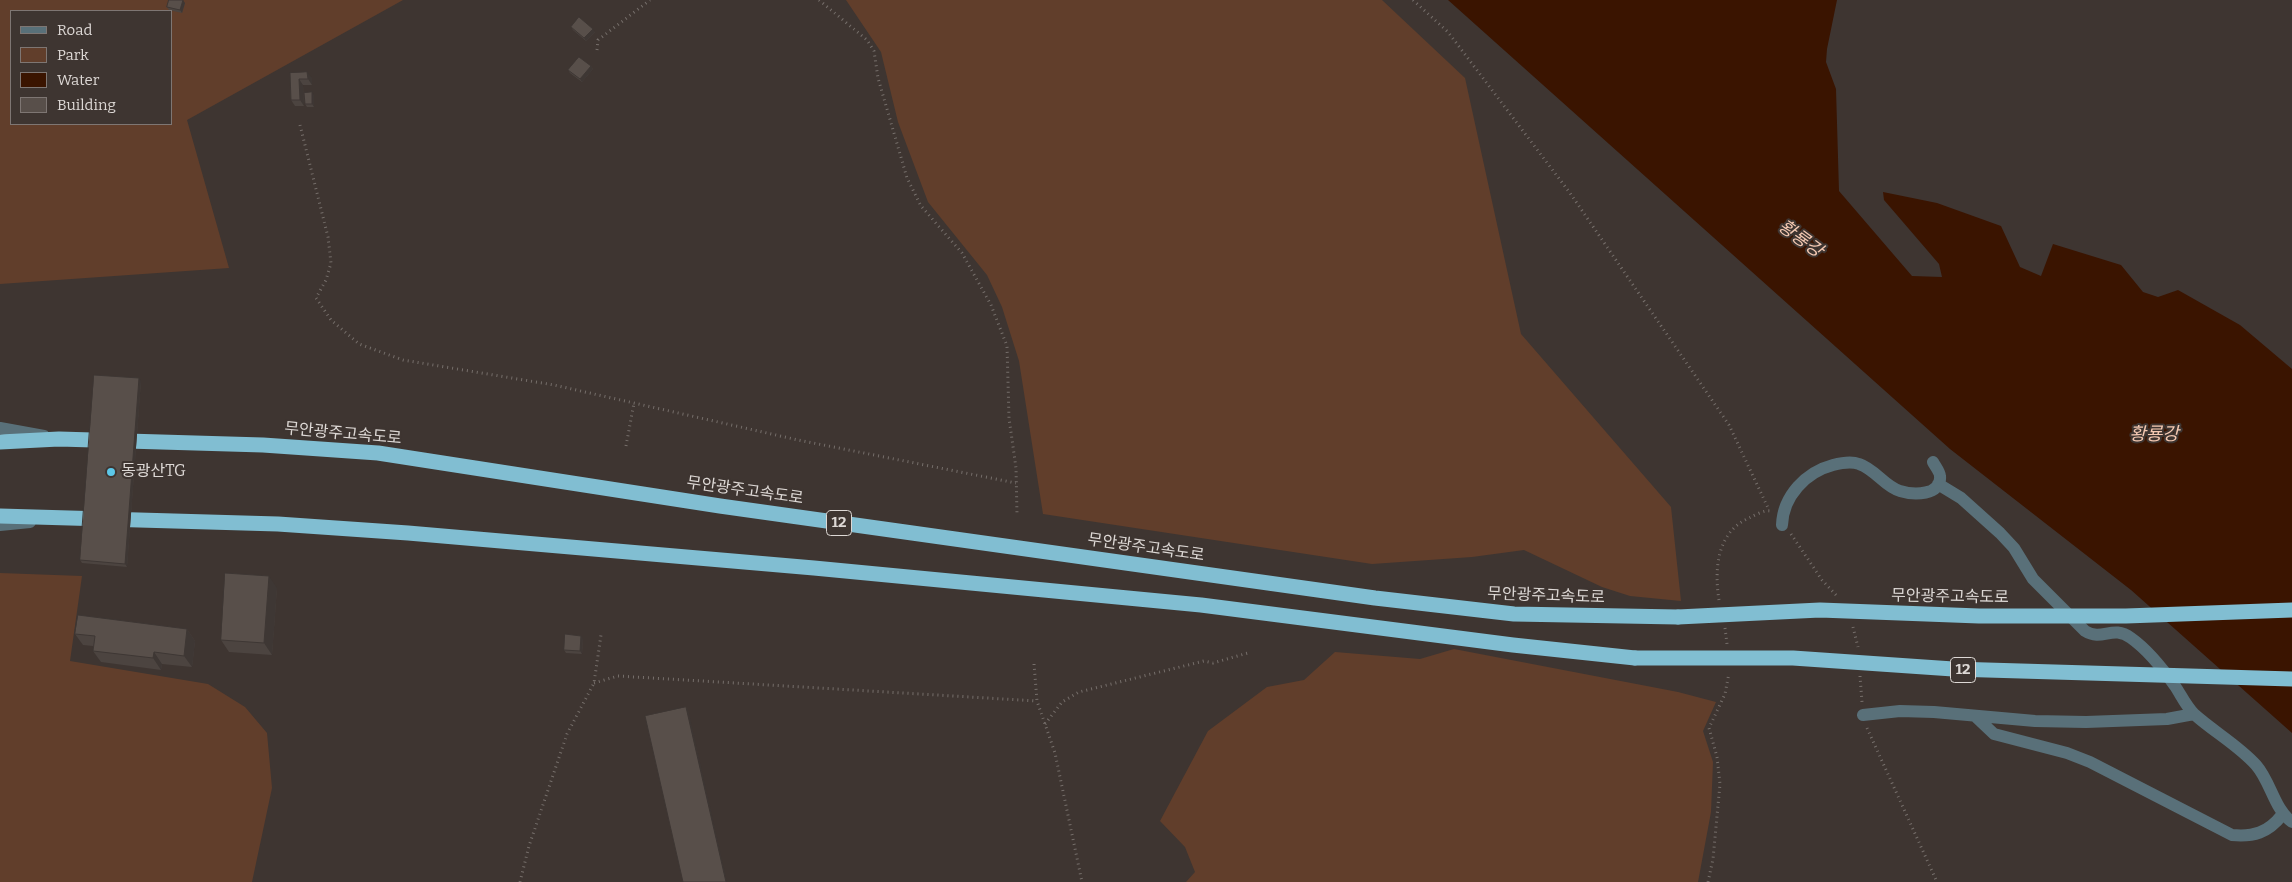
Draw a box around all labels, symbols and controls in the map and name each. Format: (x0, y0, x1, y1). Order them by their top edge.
legend (10, 10, 172, 125)
text: Road (57, 21, 92, 39)
text: Park (57, 46, 89, 64)
text: Water (57, 71, 99, 89)
text: Building (57, 96, 116, 114)
water label: 황룡강 (1774, 216, 1826, 262)
street label: 무안광주고속도로 (284, 419, 402, 449)
water label: 황룡강 (2129, 424, 2179, 446)
place label: 동광산TG (121, 462, 186, 482)
marker: 동광산TG (105, 466, 117, 478)
street label: 무안광주고속도로 (685, 473, 805, 509)
road number: 12 (826, 510, 852, 536)
street label: 무안광주고속도로 (1086, 530, 1206, 566)
street label: 무안광주고속도로 (1487, 584, 1605, 608)
street label: 무안광주고속도로 (1891, 586, 2009, 608)
road number: 12 (1950, 658, 1976, 682)

